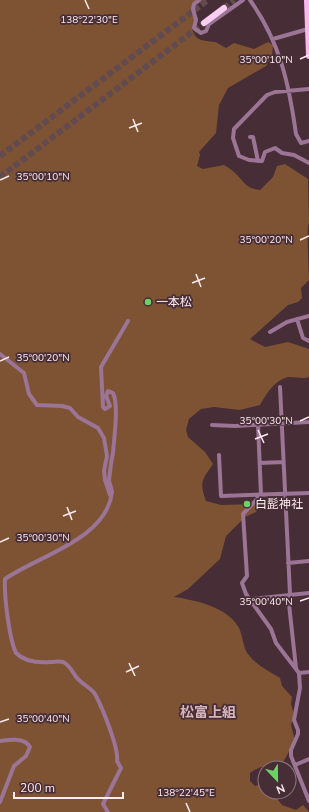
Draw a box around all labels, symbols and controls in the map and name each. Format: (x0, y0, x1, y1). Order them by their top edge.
text: 138°22'30"E (60, 13, 118, 27)
text: 35°00'10"N (239, 53, 293, 67)
text: 35°00'10"N (16, 170, 70, 184)
text: 35°00'20"N (239, 233, 293, 247)
place label: 一本松 (156, 294, 192, 310)
marker: 一本松 (143, 297, 153, 307)
text: 35°00'20"N (16, 351, 70, 365)
text: 35°00'30"N (239, 414, 293, 428)
place label: 白髭神社 (255, 496, 303, 512)
marker: 白髭神社 (242, 499, 252, 509)
text: 35°00'30"N (16, 531, 70, 545)
text: 35°00'40"N (239, 595, 293, 609)
district label: 松富上組 (180, 703, 236, 722)
text: 35°00'40"N (16, 712, 70, 726)
north arrow (257, 760, 297, 800)
scale bar (14, 774, 123, 800)
text: 200 m (20, 780, 55, 796)
text: N (274, 780, 287, 797)
text: 138°22'45"E (157, 786, 215, 800)

